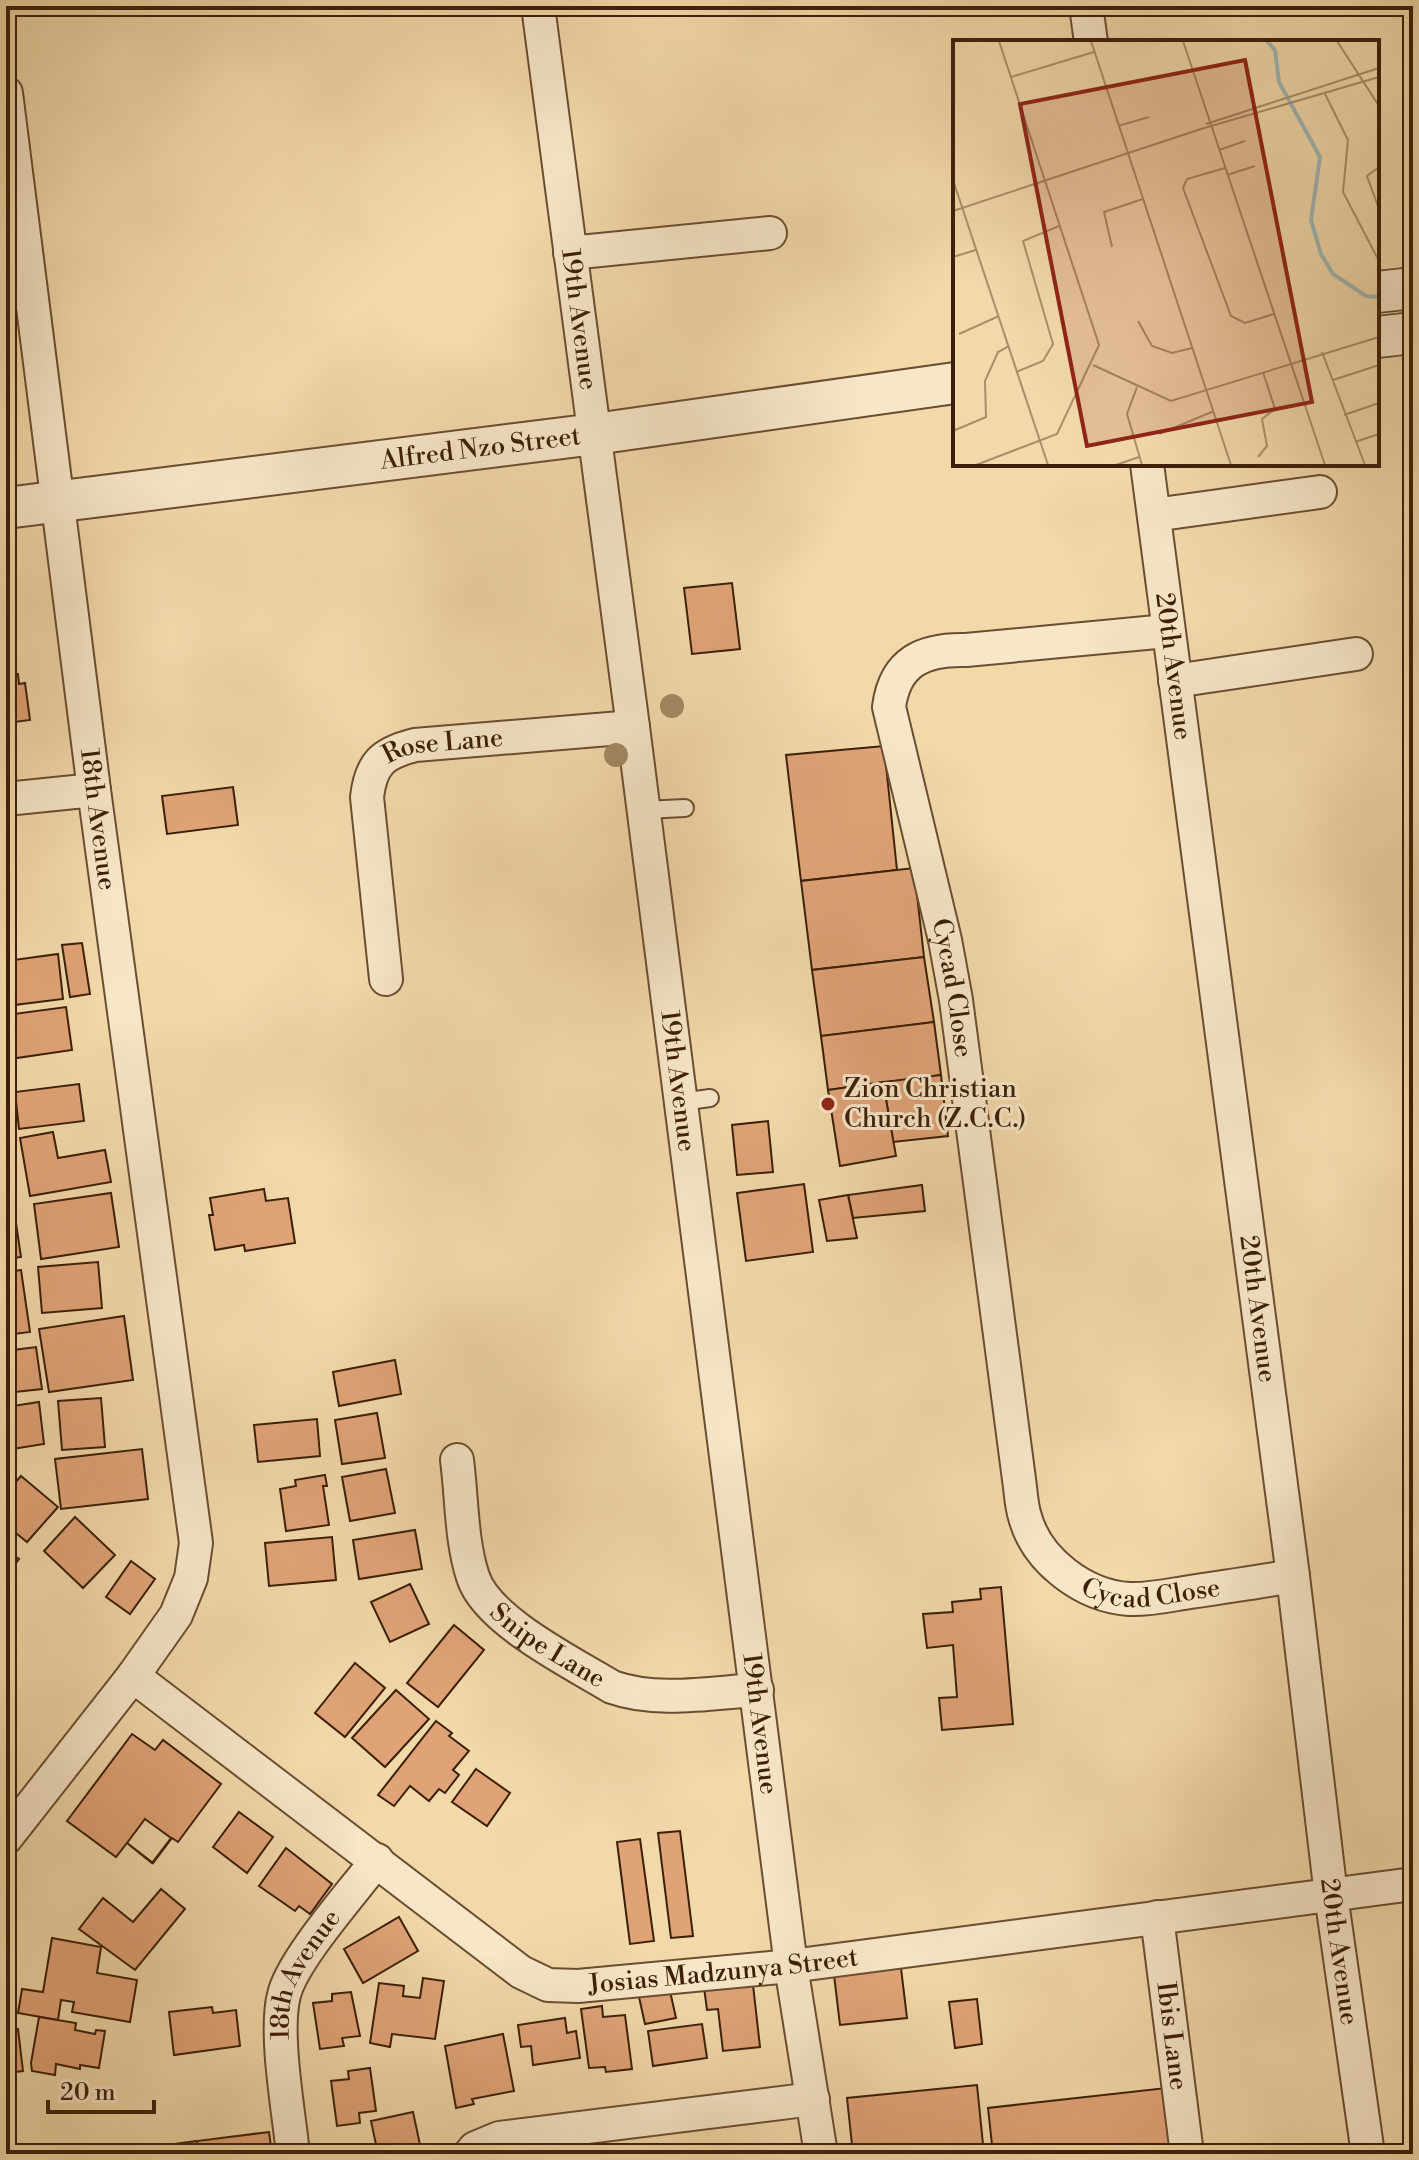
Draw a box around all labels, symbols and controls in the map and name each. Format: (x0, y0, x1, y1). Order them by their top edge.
inset map (953, 40, 1379, 466)
street label: 19th Avenue (554, 247, 604, 392)
street label: Alfred Nzo Street (377, 420, 582, 477)
street label: 20th Avenue (1148, 591, 1199, 742)
street label: Rose Lane (377, 722, 504, 771)
street label: 18th Avenue (73, 746, 123, 892)
street label: Cycad Close (924, 915, 979, 1059)
street label: 19th Avenue (653, 1008, 703, 1153)
place label: Zion Christian Church (Z.C.C.) (844, 1073, 1026, 1135)
marker: Zion Christian Church (Z.C.C.) (819, 1095, 837, 1113)
street label: 20th Avenue (1232, 1233, 1283, 1384)
street label: Cycad Close (1076, 1571, 1222, 1615)
street label: Snipe Lane (483, 1596, 611, 1695)
street label: 19th Avenue (735, 1651, 785, 1796)
street label: 20th Avenue (1313, 1876, 1365, 2027)
street label: 18th Avenue (264, 1903, 348, 2040)
street label: Josias Madzunya Street (586, 1941, 860, 2001)
street label: Ibis Lane (1149, 1980, 1195, 2092)
scale bar (48, 2064, 154, 2114)
text: 20 m (60, 2078, 116, 2108)

